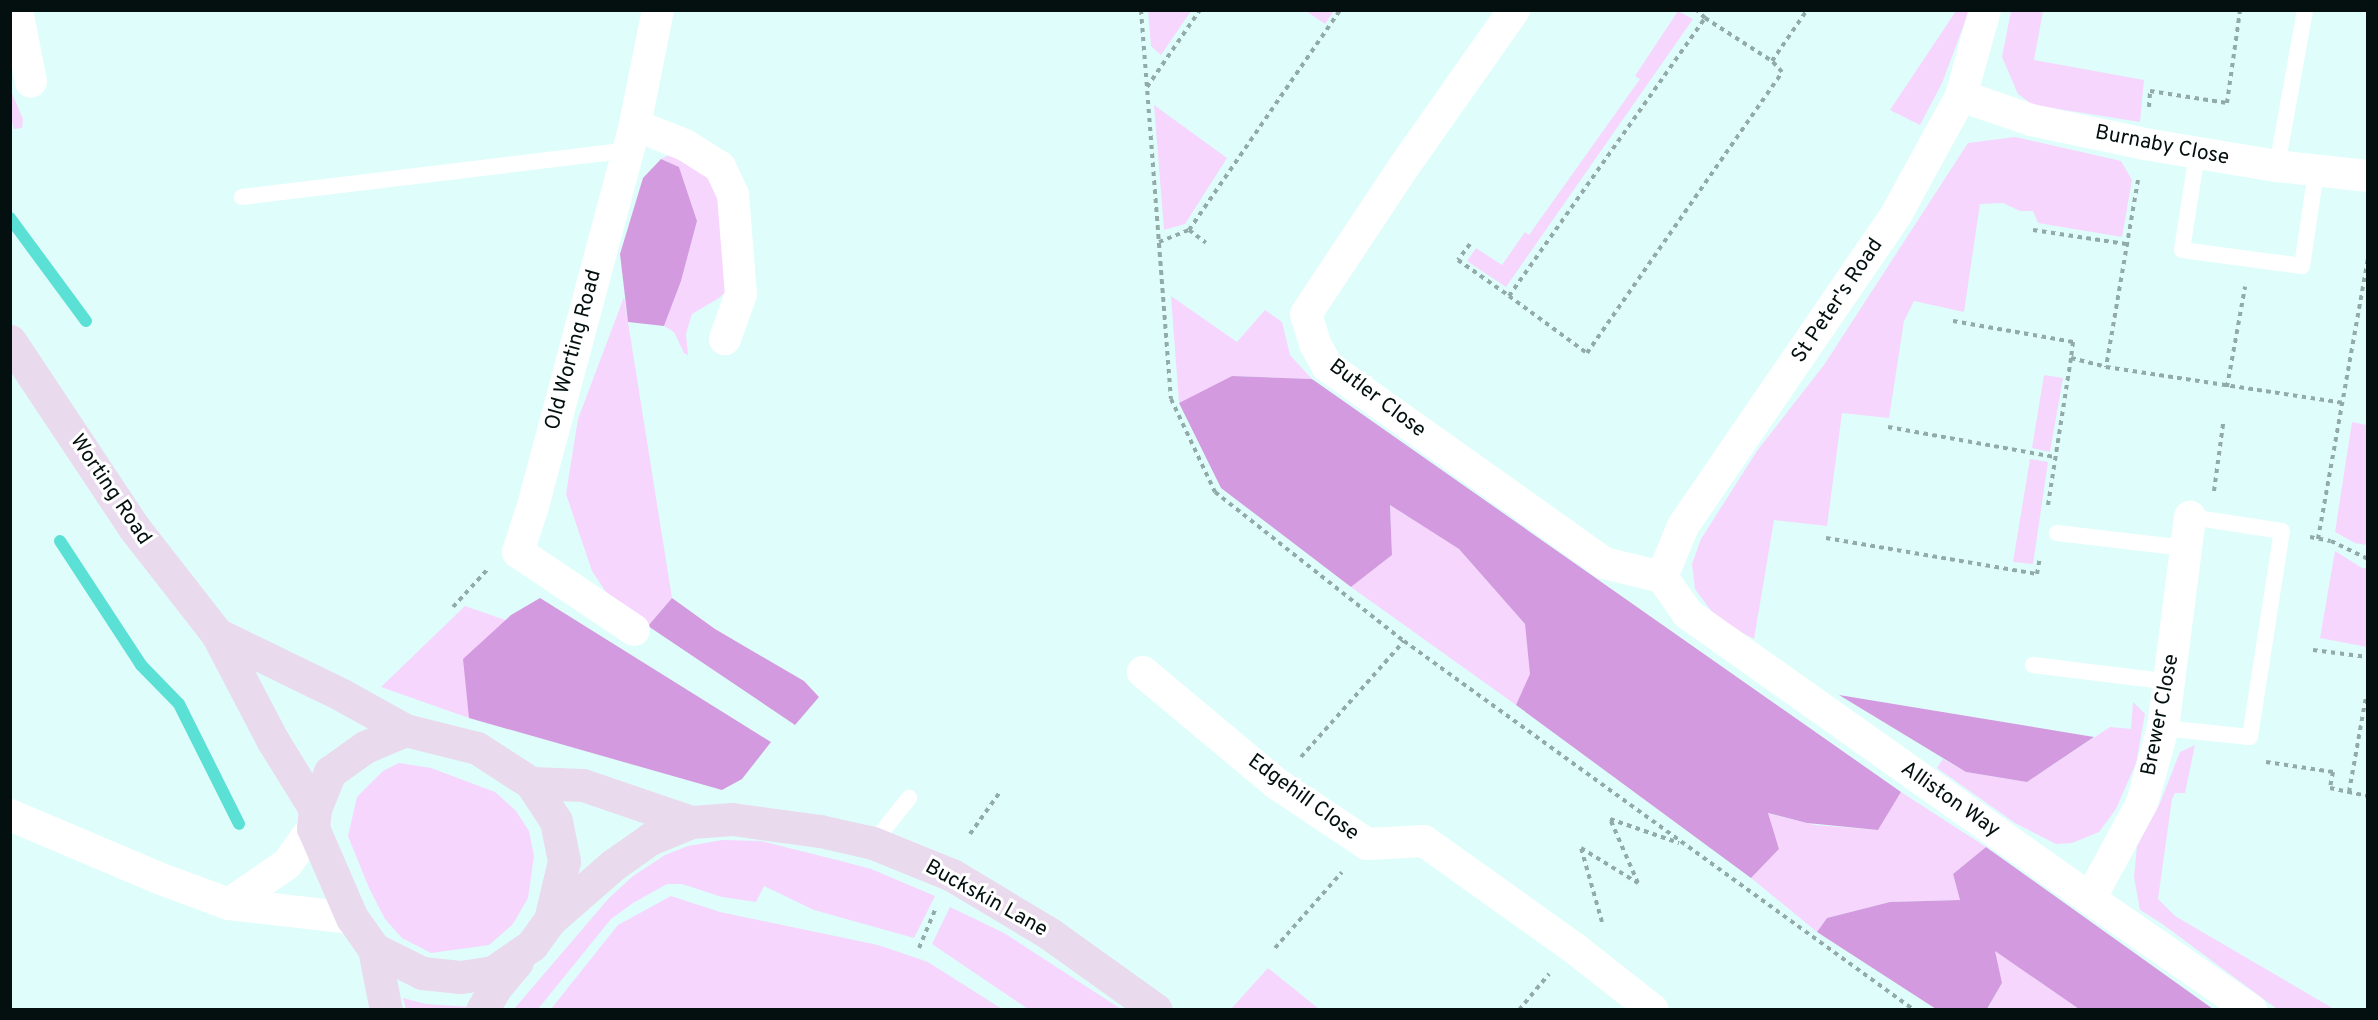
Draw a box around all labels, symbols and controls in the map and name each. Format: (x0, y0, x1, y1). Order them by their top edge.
street label: Burnaby Close (2093, 121, 2231, 171)
street label: St Peter's Road (1787, 234, 1889, 368)
street label: Old Worting Road (540, 267, 608, 433)
street label: Butler Close (1324, 354, 1430, 444)
street label: Worting Road (64, 430, 156, 550)
street label: Brewer Close (2137, 652, 2185, 778)
street label: Edgehill Close (1242, 749, 1364, 847)
street label: Alliston Way (1895, 757, 2005, 843)
street label: Buckskin Lane (920, 855, 1052, 943)

